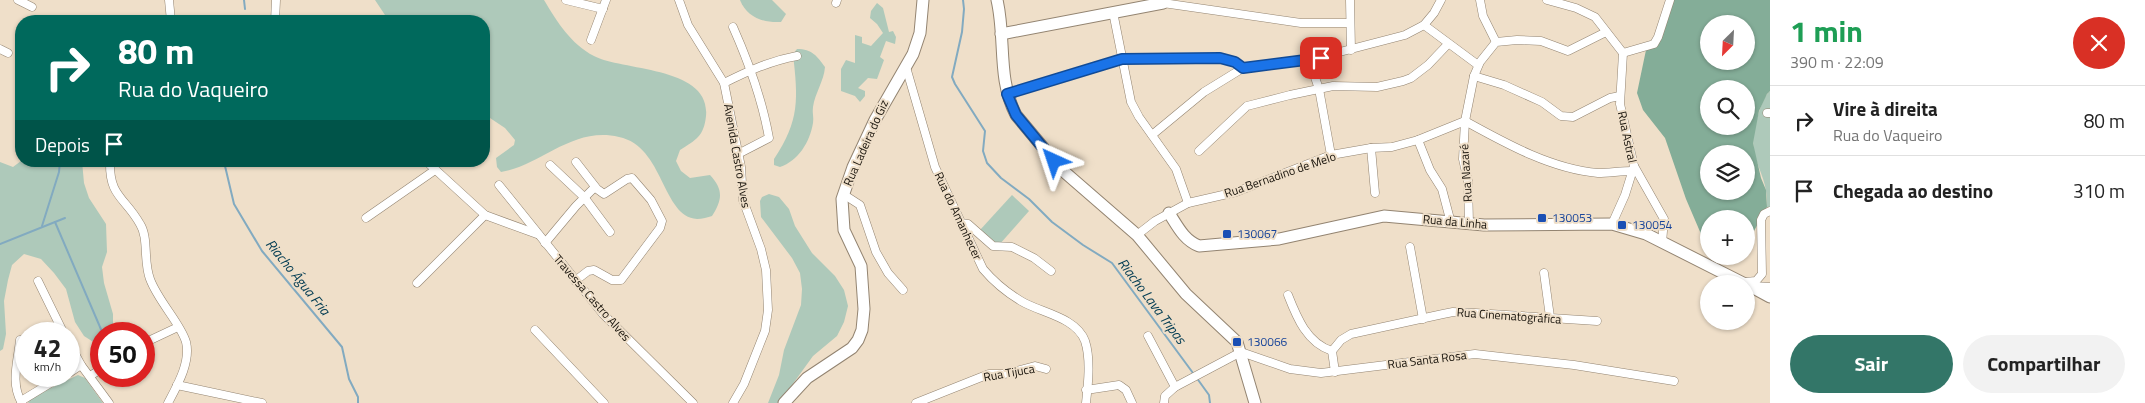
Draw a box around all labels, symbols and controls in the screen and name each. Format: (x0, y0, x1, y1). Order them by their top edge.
text: 1 min (1790, 8, 1863, 54)
north arrow (1700, 15, 1755, 70)
map controls (1700, 15, 1755, 330)
button: close (2073, 17, 2125, 69)
text: 80 m (118, 24, 194, 78)
icon: right (35, 35, 100, 100)
pin (1300, 37, 1342, 79)
icon: arrive (1307, 44, 1335, 72)
text: 390 m · 22:09 (1790, 50, 1884, 74)
text: Rua do Vaqueiro (118, 72, 269, 106)
button: search (1700, 80, 1755, 135)
text: Vire à direita (1833, 94, 1938, 123)
street label: Rua Ladeira do Giz (838, 97, 893, 189)
street label: Avenida Castro Alves (719, 102, 756, 210)
text: 80 m (2084, 106, 2125, 135)
icon: right (1790, 107, 1818, 135)
street label: Rua Astral (1613, 109, 1642, 164)
text: Rua do Vaqueiro (1833, 123, 1943, 147)
text: Depois (35, 130, 90, 159)
icon: arrive (100, 130, 128, 158)
position arrow (1027, 134, 1079, 186)
street label: Rua Nazaré (1454, 143, 1477, 203)
button: layers (1700, 145, 1755, 200)
street label: Rua Bernadino de Melo (1221, 146, 1338, 203)
street label: Rua do Amanhecer (930, 169, 987, 263)
text: Chegada ao destino (1833, 176, 1993, 205)
text: 310 m (2073, 176, 2125, 205)
icon: arrive (1790, 177, 1818, 205)
place label: 130053 (1552, 208, 1592, 227)
street label: Rua da Linha (1422, 209, 1488, 234)
button: + (1700, 210, 1755, 265)
marker: 130053 (1536, 212, 1548, 224)
place label: 130054 (1632, 215, 1673, 234)
marker: 130054 (1616, 219, 1628, 231)
place label: 130067 (1237, 224, 1277, 243)
marker: 130067 (1221, 228, 1233, 240)
water label: Riacho Água Fria (261, 234, 336, 320)
street label: Travessa Castro Alves (549, 250, 636, 346)
water label: Riacho Lava Tripas (1113, 253, 1192, 349)
button: − (1700, 275, 1755, 330)
street label: Rua Cinematográfica (1456, 302, 1562, 329)
speed limit sign: 50 (90, 322, 155, 387)
text: 42 (33, 329, 62, 367)
place label: 130066 (1247, 332, 1288, 351)
button: Sair (1790, 335, 1953, 393)
button: Compartilhar (1963, 335, 2125, 393)
marker: 130066 (1231, 336, 1243, 348)
street label: Rua Santa Rosa (1386, 345, 1467, 374)
text: km/h (34, 357, 61, 376)
street label: Rua Tijuca (982, 359, 1036, 386)

